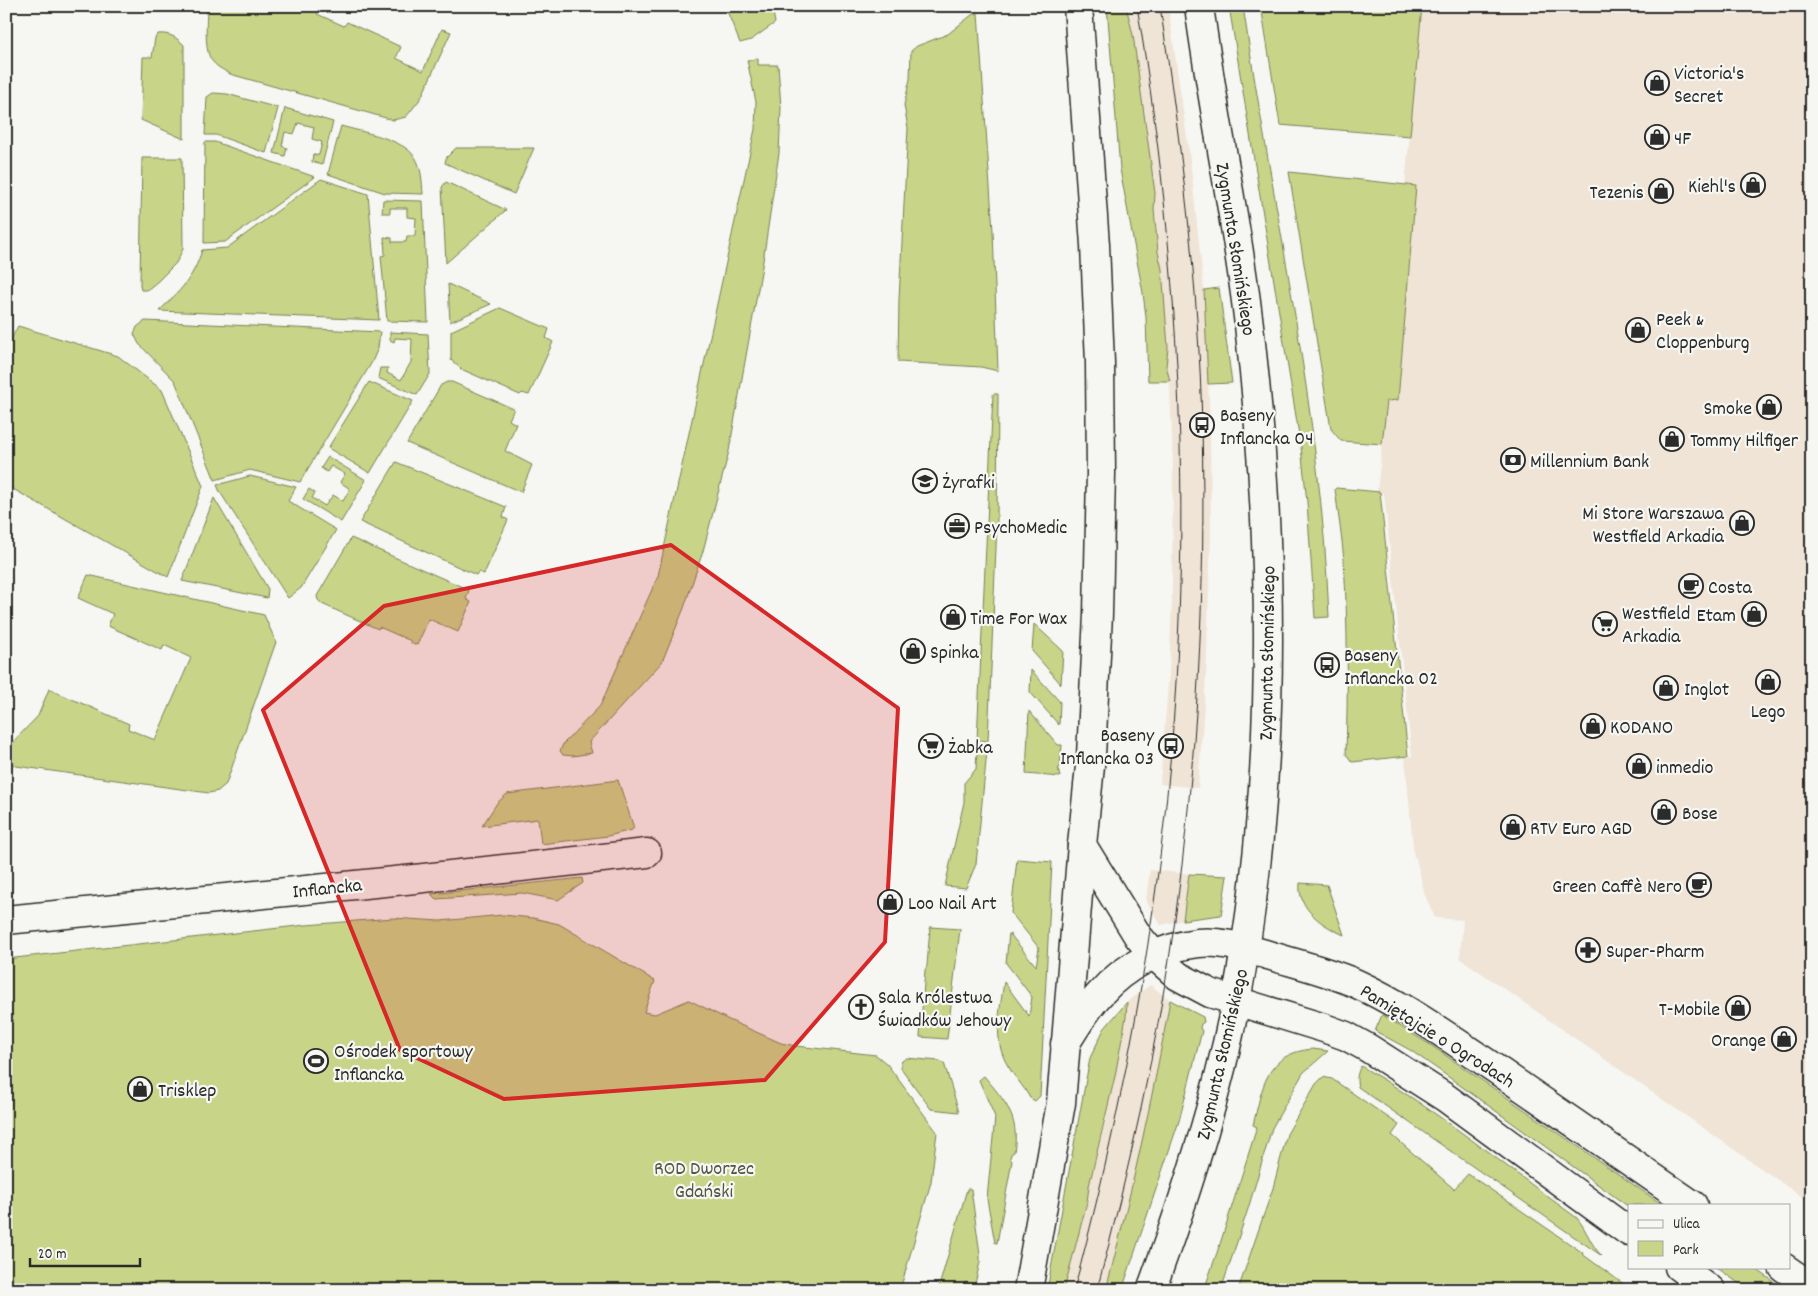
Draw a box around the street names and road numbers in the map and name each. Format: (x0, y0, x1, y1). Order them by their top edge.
street label: Zygmunta Słomińskiego (1207, 161, 1262, 338)
street label: Zygmunta Słomińskiego (1253, 565, 1285, 741)
street label: Inflancka (291, 872, 364, 908)
street label: Zygmunta Słomińskiego (1191, 966, 1257, 1143)
street label: Pamiętajcie o Ogrodach (1354, 979, 1519, 1097)

